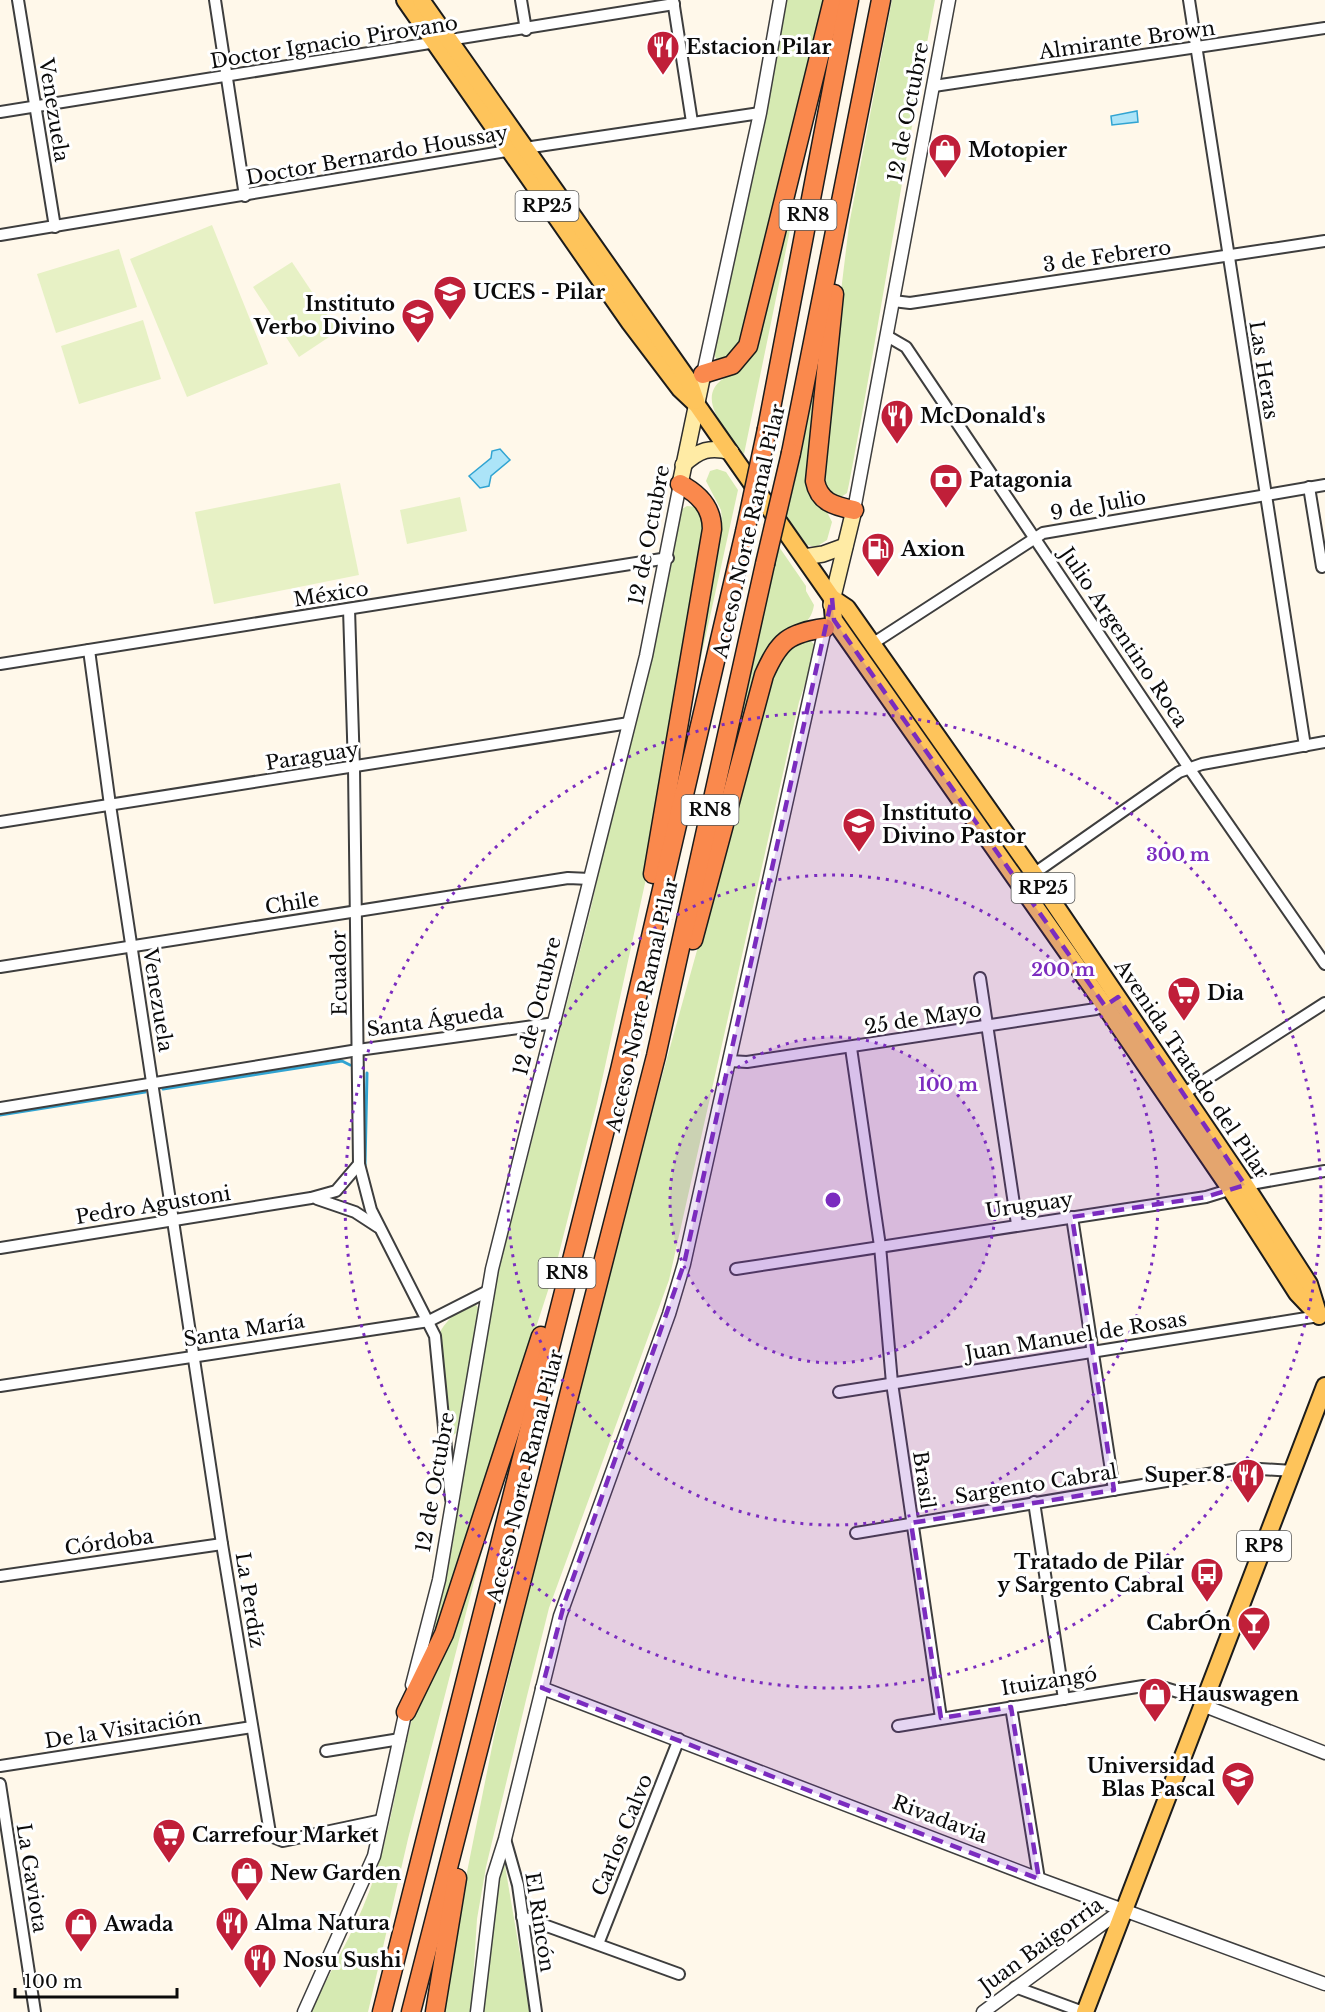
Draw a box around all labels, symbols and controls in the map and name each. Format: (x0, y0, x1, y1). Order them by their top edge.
street label: Doctor Ignacio Pirovano (208, 11, 460, 73)
street label: Almirante Brown (1036, 16, 1217, 64)
restaurant icon: Estacion Pilar (645, 29, 681, 76)
place label: Estacion Pilar (686, 35, 831, 59)
street label: 12 de Octubre (883, 40, 933, 184)
street label: Venezuela (34, 56, 74, 164)
street label: Doctor Bernardo Houssay (244, 120, 510, 190)
shop icon: Motopier (927, 132, 963, 179)
place label: Motopier (968, 138, 1067, 162)
road number: RP25 (516, 191, 578, 221)
road number: RN8 (780, 200, 836, 230)
street label: 3 de Febrero (1041, 235, 1173, 277)
school or university icon: UCES - Pilar (432, 274, 468, 321)
place label: UCES - Pilar (473, 280, 605, 304)
place label: Instituto Verbo Divino (253, 292, 395, 339)
school or university icon: Instituto Verbo Divino (400, 297, 436, 344)
street label: Las Heras (1244, 319, 1284, 421)
restaurant icon: McDonald's (879, 398, 915, 445)
street label: Acceso Norte Ramal Pilar (708, 401, 790, 661)
place label: McDonald's (920, 404, 1046, 428)
bank icon: Patagonia (928, 462, 964, 509)
street label: 12 de Octubre (624, 463, 674, 607)
place label: Patagonia (969, 468, 1073, 492)
street label: 9 de Julio (1048, 485, 1148, 525)
fuel station icon: Axion (860, 531, 896, 578)
place label: Axion (900, 537, 966, 561)
street label: Julio Argentino Roca (1053, 540, 1194, 732)
street label: México (292, 576, 370, 612)
street label: Paraguay (264, 737, 361, 775)
road number: RN8 (682, 795, 738, 825)
place label: Instituto Divino Pastor (882, 801, 1026, 848)
school or university icon: Instituto Divino Pastor (841, 806, 877, 853)
text: 300 m (1146, 844, 1210, 866)
road number: RP25 (1012, 873, 1074, 903)
street label: Acceso Norte Ramal Pilar (601, 875, 683, 1135)
street label: Chile (263, 887, 321, 919)
street label: Ecuador (326, 929, 352, 1016)
street label: 12 de Octubre (508, 934, 566, 1078)
street label: Venezuela (138, 946, 178, 1054)
street label: Avenida Tratado del Pilar (1109, 954, 1275, 1183)
text: 200 m (1031, 959, 1095, 981)
supermarket icon: Dia (1166, 975, 1202, 1022)
place label: Dia (1207, 981, 1245, 1005)
street label: Santa Águeda (365, 997, 506, 1041)
street label: 25 de Mayo (863, 997, 983, 1039)
text: 100 m (918, 1074, 978, 1096)
street label: Pedro Agustoni (74, 1181, 232, 1229)
street label: Uruguay (984, 1187, 1075, 1223)
centre of rings (823, 1190, 843, 1210)
road number: RN8 (538, 1258, 596, 1288)
street label: Juan Manuel de Rosas (961, 1307, 1188, 1366)
street label: Santa María (182, 1308, 307, 1351)
street label: Acceso Norte Ramal Pilar (482, 1347, 568, 1606)
street label: 12 de Octubre (411, 1410, 459, 1554)
street label: Brasil (908, 1449, 940, 1511)
restaurant icon: Super 8 (1230, 1457, 1266, 1504)
street label: Sargento Cabral (953, 1459, 1119, 1509)
place label: Super 8 (1144, 1463, 1225, 1487)
street label: Córdoba (63, 1524, 156, 1560)
road number: RP8 (1237, 1531, 1291, 1561)
street label: La Perdíz (231, 1550, 269, 1650)
place label: Tratado de Pilar y Sargento Cabral (997, 1550, 1184, 1597)
bus stop icon: Tratado de Pilar y Sargento Cabral (1189, 1556, 1225, 1603)
bar icon: CabrÓn (1236, 1605, 1272, 1652)
place label: CabrÓn (1146, 1610, 1231, 1635)
street label: Ituizangó (999, 1662, 1099, 1700)
shop icon: Hauswagen (1137, 1676, 1173, 1723)
place label: Hauswagen (1178, 1682, 1300, 1706)
street label: De la Visitación (43, 1705, 203, 1753)
place label: Universidad Blas Pascal (1087, 1754, 1215, 1801)
school or university icon: Universidad Blas Pascal (1220, 1760, 1256, 1807)
street label: Carlos Calvo (587, 1771, 657, 1899)
street label: Rivadavia (889, 1790, 992, 1848)
supermarket icon: Carrefour Market (151, 1817, 187, 1864)
street label: La Gaviota (12, 1822, 53, 1935)
place label: Carrefour Market (192, 1823, 379, 1847)
shop icon: New Garden (229, 1855, 265, 1902)
place label: New Garden (270, 1861, 402, 1885)
street label: El Rincón (520, 1870, 560, 1974)
street label: Juan Baigorria (972, 1892, 1108, 2000)
restaurant icon: Alma Natura (214, 1905, 250, 1952)
shop icon: Awada (63, 1906, 99, 1953)
place label: Alma Natura (254, 1911, 391, 1935)
place label: Awada (103, 1912, 174, 1936)
restaurant icon: Nosu Sushi (242, 1942, 278, 1989)
place label: Nosu Sushi (283, 1948, 401, 1972)
scale bar (15, 1961, 177, 1999)
text: 100 m (24, 1971, 82, 1993)

